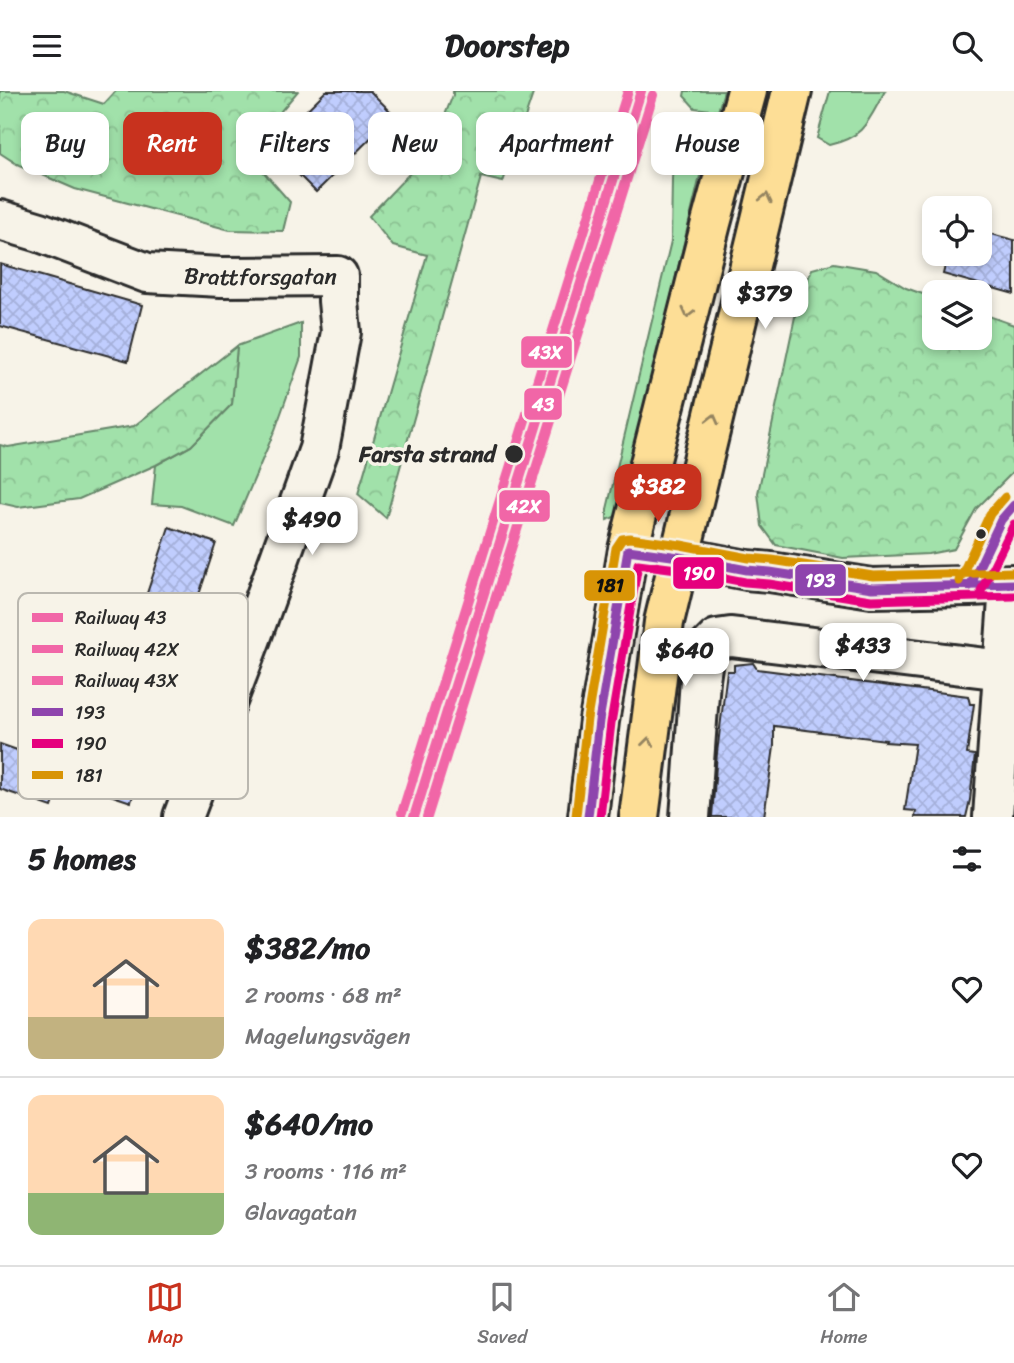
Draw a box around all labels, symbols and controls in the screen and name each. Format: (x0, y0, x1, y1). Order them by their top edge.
text: Doorstep (445, 17, 569, 74)
icon: menu (28, 27, 66, 65)
icon: search (948, 27, 986, 65)
chip: Buy (21, 112, 109, 175)
chip: Rent (123, 112, 222, 175)
chip: Filters (236, 112, 354, 175)
chip: New (368, 112, 462, 175)
chip: Apartment (476, 112, 637, 175)
chip: House (651, 112, 764, 175)
one-way arrow (758, 192, 772, 204)
map controls (922, 196, 992, 350)
button: locate (922, 196, 992, 266)
street label: Brattforsgatan (183, 255, 337, 298)
pin: $379 (724, 271, 806, 331)
text: $379 (737, 273, 793, 314)
button: layers (922, 280, 992, 350)
one-way arrow (682, 307, 696, 319)
line badge: 43X (520, 335, 573, 369)
text: 43X (528, 336, 564, 369)
line badge: 43 (523, 387, 563, 421)
text: 43 (531, 388, 555, 421)
one-way arrow (705, 413, 719, 425)
place label: Farsta strand (358, 434, 498, 475)
marker: Farsta strand (503, 443, 525, 465)
pin: $382 (617, 465, 699, 524)
text: $382 (630, 466, 686, 507)
line badge: 42X (498, 489, 551, 523)
text: 42X (505, 490, 542, 523)
pin: $490 (271, 497, 353, 557)
text: $490 (283, 499, 341, 540)
unlabelled marker (974, 527, 988, 541)
line badge: 190 (672, 556, 725, 590)
text: 190 (683, 557, 715, 590)
line badge: 193 (794, 563, 847, 597)
text: 193 (805, 564, 836, 597)
line badge: 181 (583, 569, 636, 602)
text: 181 (596, 569, 624, 602)
legend (18, 593, 248, 799)
text: Railway 43 (75, 601, 167, 634)
pin: $433 (822, 623, 904, 683)
text: $433 (835, 625, 891, 666)
pin: $640 (644, 629, 726, 688)
text: $640 (656, 630, 714, 671)
text: Railway 42X (75, 633, 180, 666)
text: Railway 43X (75, 664, 179, 697)
text: 193 (75, 696, 106, 729)
text: 190 (75, 727, 107, 760)
one-way arrow (641, 736, 656, 748)
text: 181 (75, 759, 103, 792)
text: 5 homes (28, 832, 136, 886)
icon: filters (948, 840, 986, 878)
text: $382/mo (245, 921, 370, 975)
icon: home (84, 947, 168, 1031)
icon: heart (948, 970, 986, 1008)
text: 2 rooms · 68 m² (245, 975, 402, 1016)
text: Magelungsvägen (245, 1016, 410, 1057)
text: $640/mo (245, 1097, 373, 1151)
icon: home (84, 1123, 168, 1207)
icon: heart (948, 1146, 986, 1184)
text: 3 rooms · 116 m² (245, 1151, 407, 1192)
text: Glavagatan (245, 1192, 357, 1233)
tab: Map (146, 1278, 184, 1353)
tab: Saved (477, 1278, 527, 1353)
tab: Home (820, 1278, 868, 1353)

